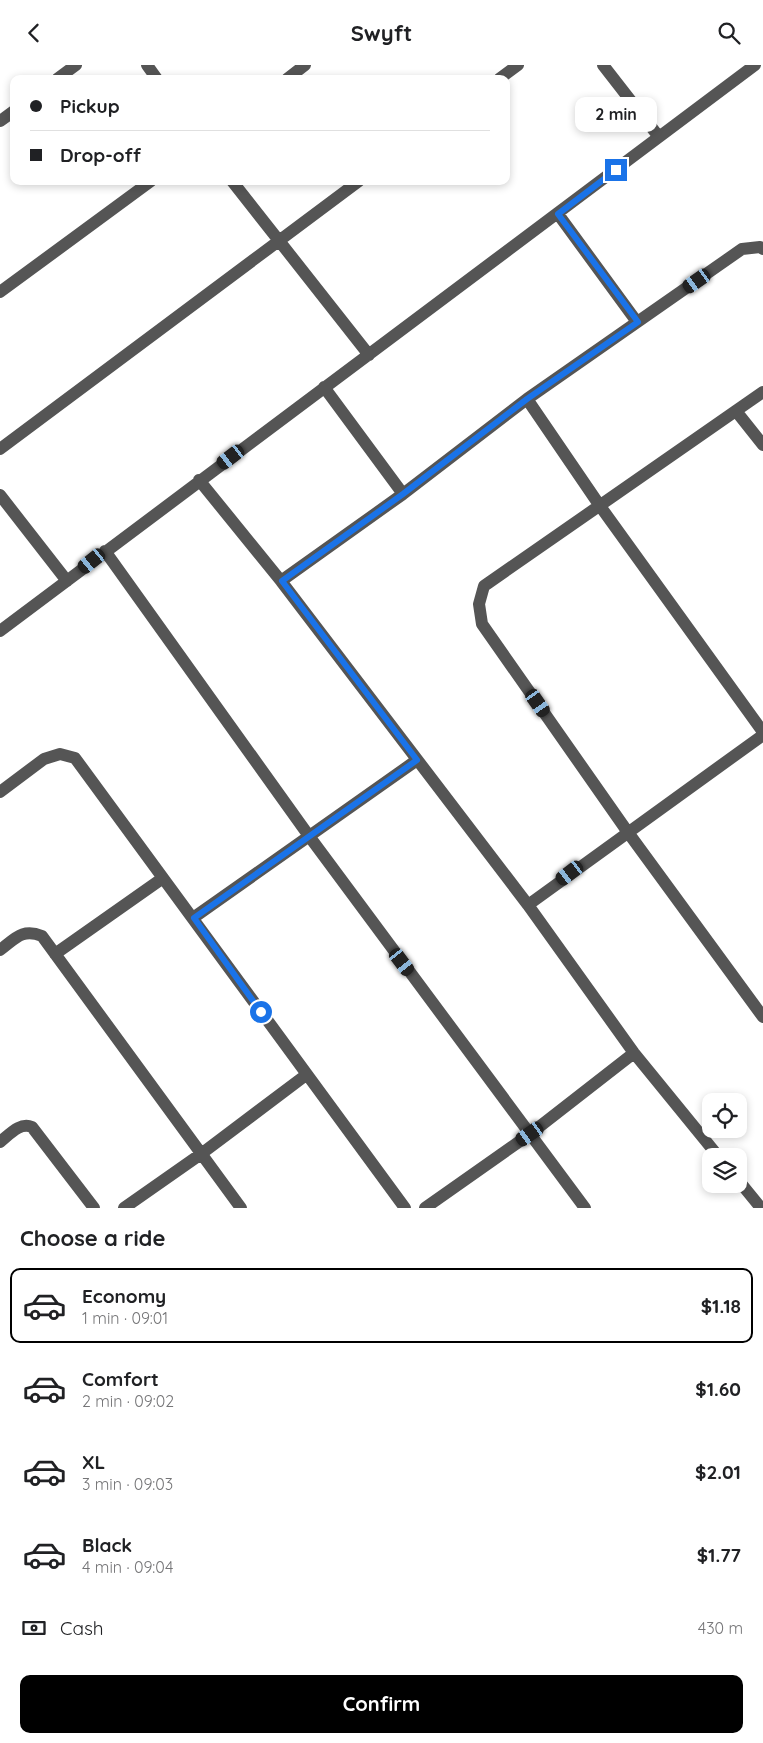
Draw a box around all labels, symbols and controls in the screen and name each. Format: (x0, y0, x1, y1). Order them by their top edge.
icon: back (20, 19, 48, 47)
text: Swyft (351, 19, 412, 47)
icon: search (715, 19, 743, 47)
text: Pickup (60, 94, 120, 118)
callout: 2 min (575, 97, 657, 133)
text: 2 min (595, 104, 637, 124)
text: Drop-off (60, 143, 141, 167)
route end (605, 159, 627, 181)
car (680, 266, 713, 296)
car (214, 442, 247, 472)
car (75, 546, 108, 576)
car (523, 686, 552, 720)
car (553, 858, 586, 888)
car (386, 946, 417, 978)
route start (250, 1001, 272, 1023)
map controls (702, 1093, 747, 1193)
button: locate (702, 1093, 747, 1138)
car (513, 1119, 546, 1149)
button: layers (702, 1148, 747, 1193)
text: Choose a ride (20, 1224, 165, 1252)
icon: car (22, 1283, 67, 1328)
text: Economy (82, 1284, 166, 1308)
text: $1.18 (701, 1294, 741, 1318)
text: 1 min · 09:01 (82, 1308, 168, 1328)
icon: car (22, 1366, 67, 1411)
text: Comfort (82, 1367, 159, 1391)
text: $1.60 (695, 1377, 741, 1401)
text: 2 min · 09:02 (82, 1391, 174, 1411)
icon: car (22, 1449, 67, 1494)
text: XL (82, 1450, 105, 1474)
text: $2.01 (695, 1460, 741, 1484)
text: 3 min · 09:03 (82, 1474, 173, 1494)
icon: car (22, 1532, 67, 1577)
text: Black (82, 1533, 132, 1557)
text: $1.77 (697, 1543, 741, 1567)
text: 4 min · 09:04 (82, 1557, 173, 1577)
icon: cash (20, 1614, 48, 1642)
text: Cash (60, 1616, 104, 1640)
text: 430 m (698, 1618, 743, 1638)
button: Confirm (20, 1675, 743, 1733)

